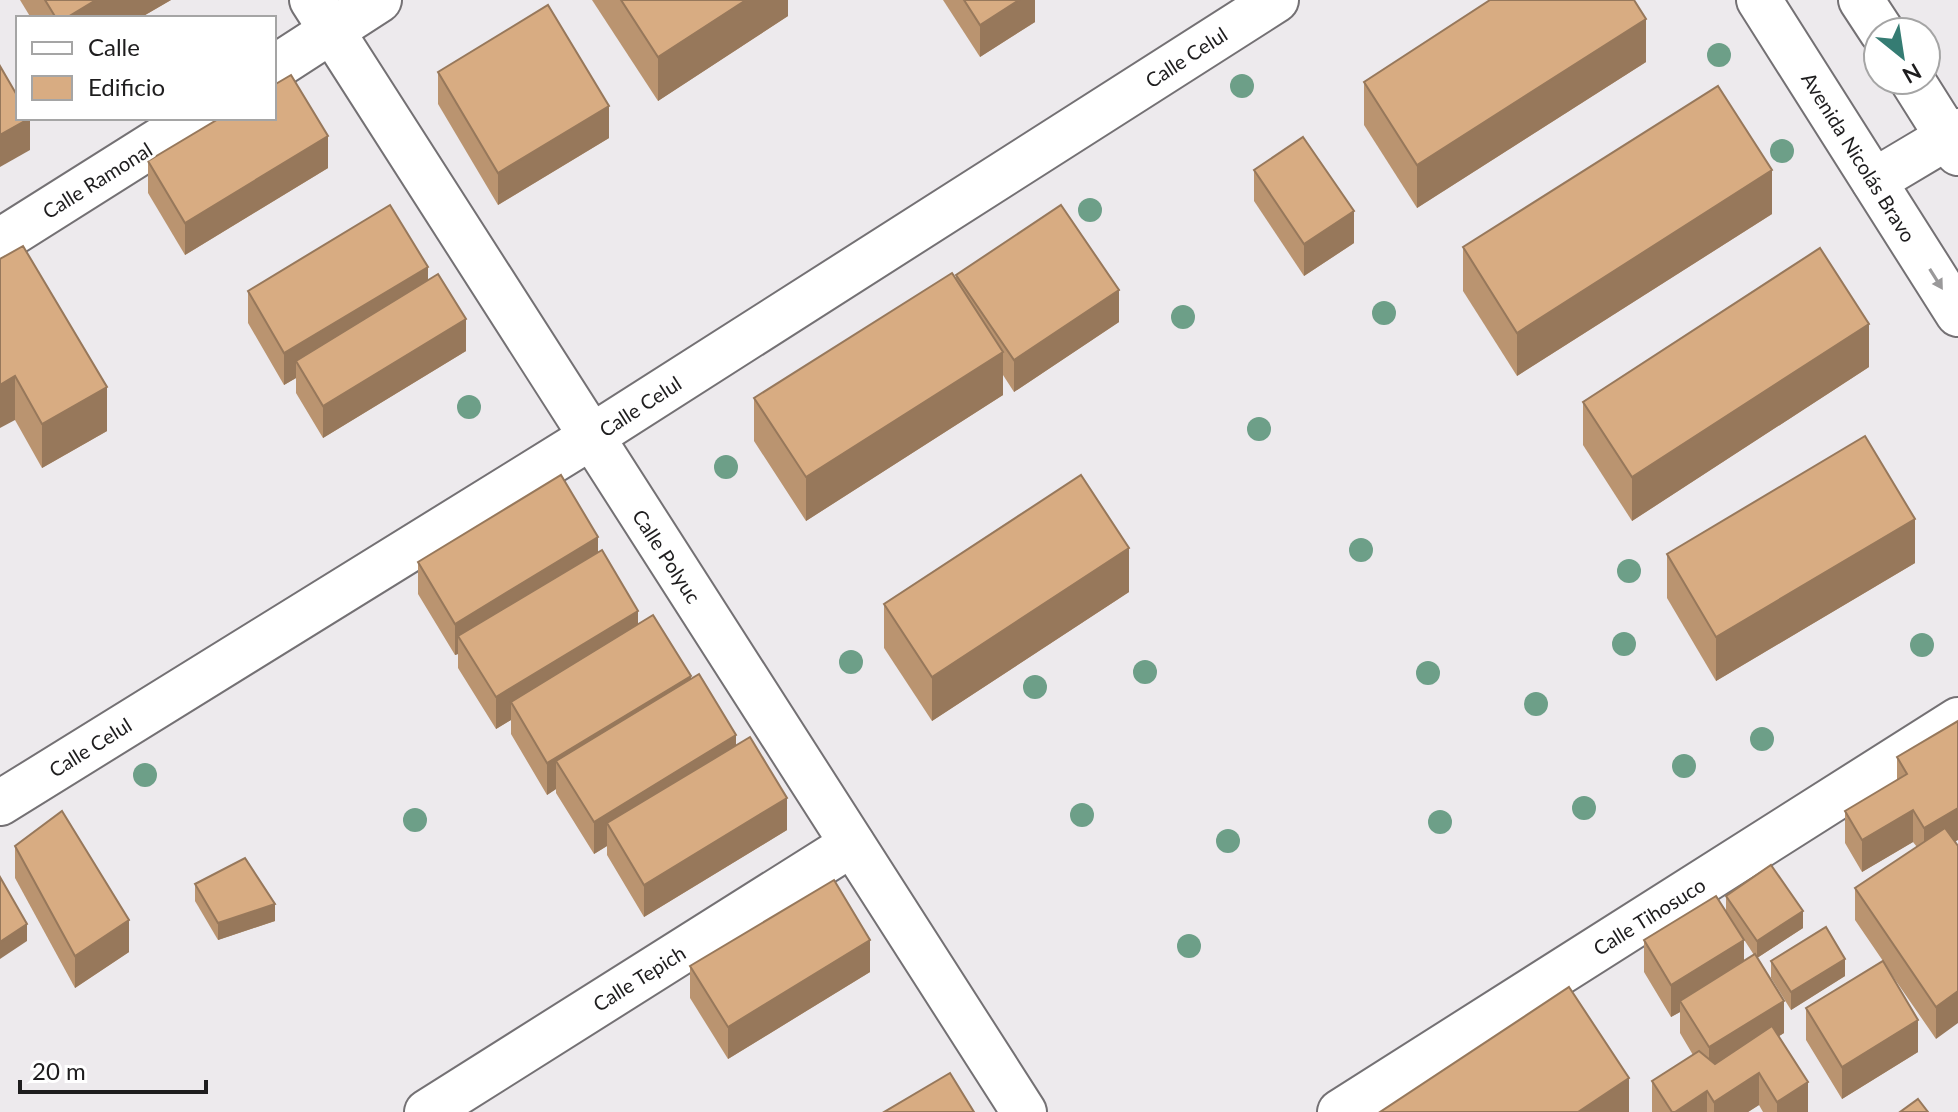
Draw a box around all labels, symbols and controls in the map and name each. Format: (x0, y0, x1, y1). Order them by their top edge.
legend (16, 16, 276, 120)
north arrow (1862, 16, 1942, 96)
street label: Calle Celul (1141, 22, 1231, 92)
text: Calle (88, 32, 140, 61)
street label: Avenida Nicolás Bravo (1797, 68, 1921, 246)
text: Edificio (88, 72, 165, 101)
street label: Calle Ramonal (38, 137, 156, 223)
one-way arrow (1928, 268, 1942, 290)
street label: Calle Celul (595, 371, 685, 441)
street label: Calle Polyuc (628, 505, 706, 608)
street label: Calle Celul (44, 712, 136, 782)
street label: Calle Tihosuco (1589, 872, 1709, 960)
street label: Calle Tepich (588, 940, 690, 1016)
scale bar (20, 1044, 206, 1094)
text: 20 m (32, 1056, 86, 1085)

